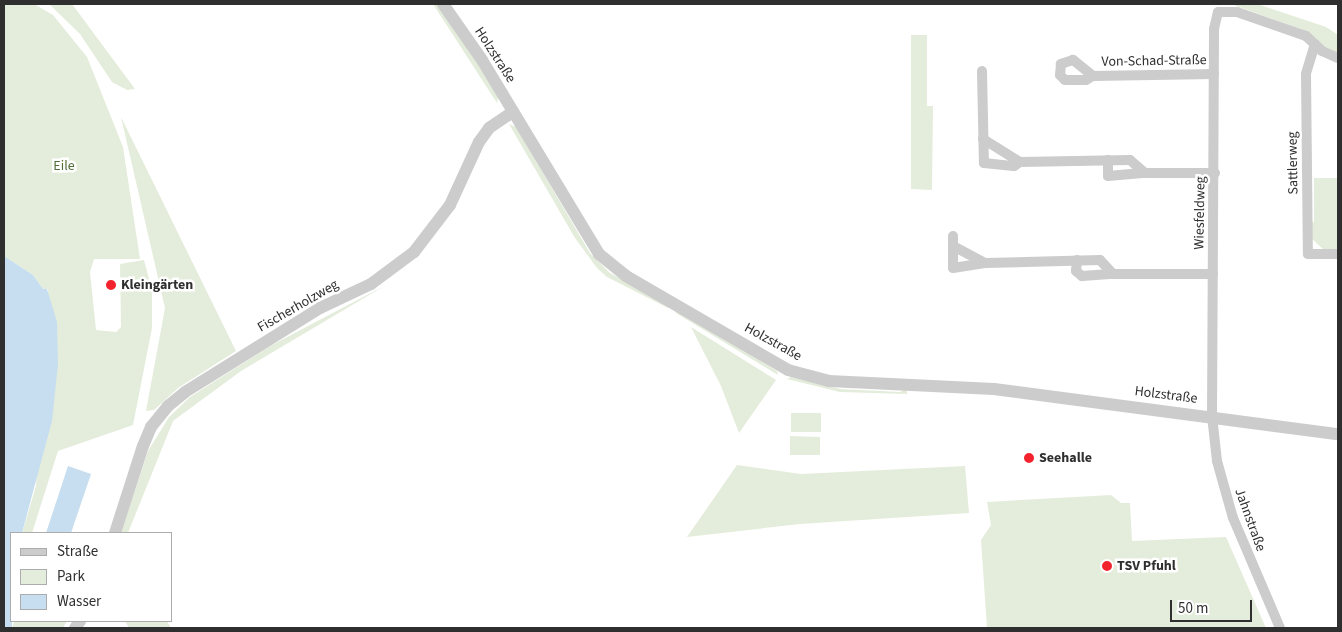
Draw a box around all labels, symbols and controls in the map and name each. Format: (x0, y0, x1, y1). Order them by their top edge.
street label: Holzstraße (471, 24, 519, 86)
street label: Von-Schad-Straße (1101, 52, 1207, 70)
street label: Sattlerweg (1284, 131, 1302, 195)
park label: Eile (53, 158, 75, 174)
street label: Wiesfeldweg (1191, 176, 1209, 250)
street label: Fischerholzweg (255, 276, 341, 336)
place label: Kleingärten (121, 277, 193, 293)
marker: Kleingärten (105, 279, 117, 291)
street label: Holzstraße (741, 319, 805, 365)
street label: Holzstraße (1134, 383, 1198, 407)
place label: Seehalle (1039, 450, 1092, 466)
marker: Seehalle (1023, 452, 1035, 464)
street label: Jahnstraße (1231, 486, 1269, 554)
legend (10, 532, 172, 622)
text: Straße (57, 541, 98, 562)
place label: TSV Pfuhl (1117, 558, 1176, 574)
marker: TSV Pfuhl (1101, 560, 1113, 572)
text: Park (57, 566, 85, 587)
scale bar (1172, 590, 1254, 622)
text: Wasser (57, 591, 101, 612)
text: 50 m (1178, 598, 1208, 619)

